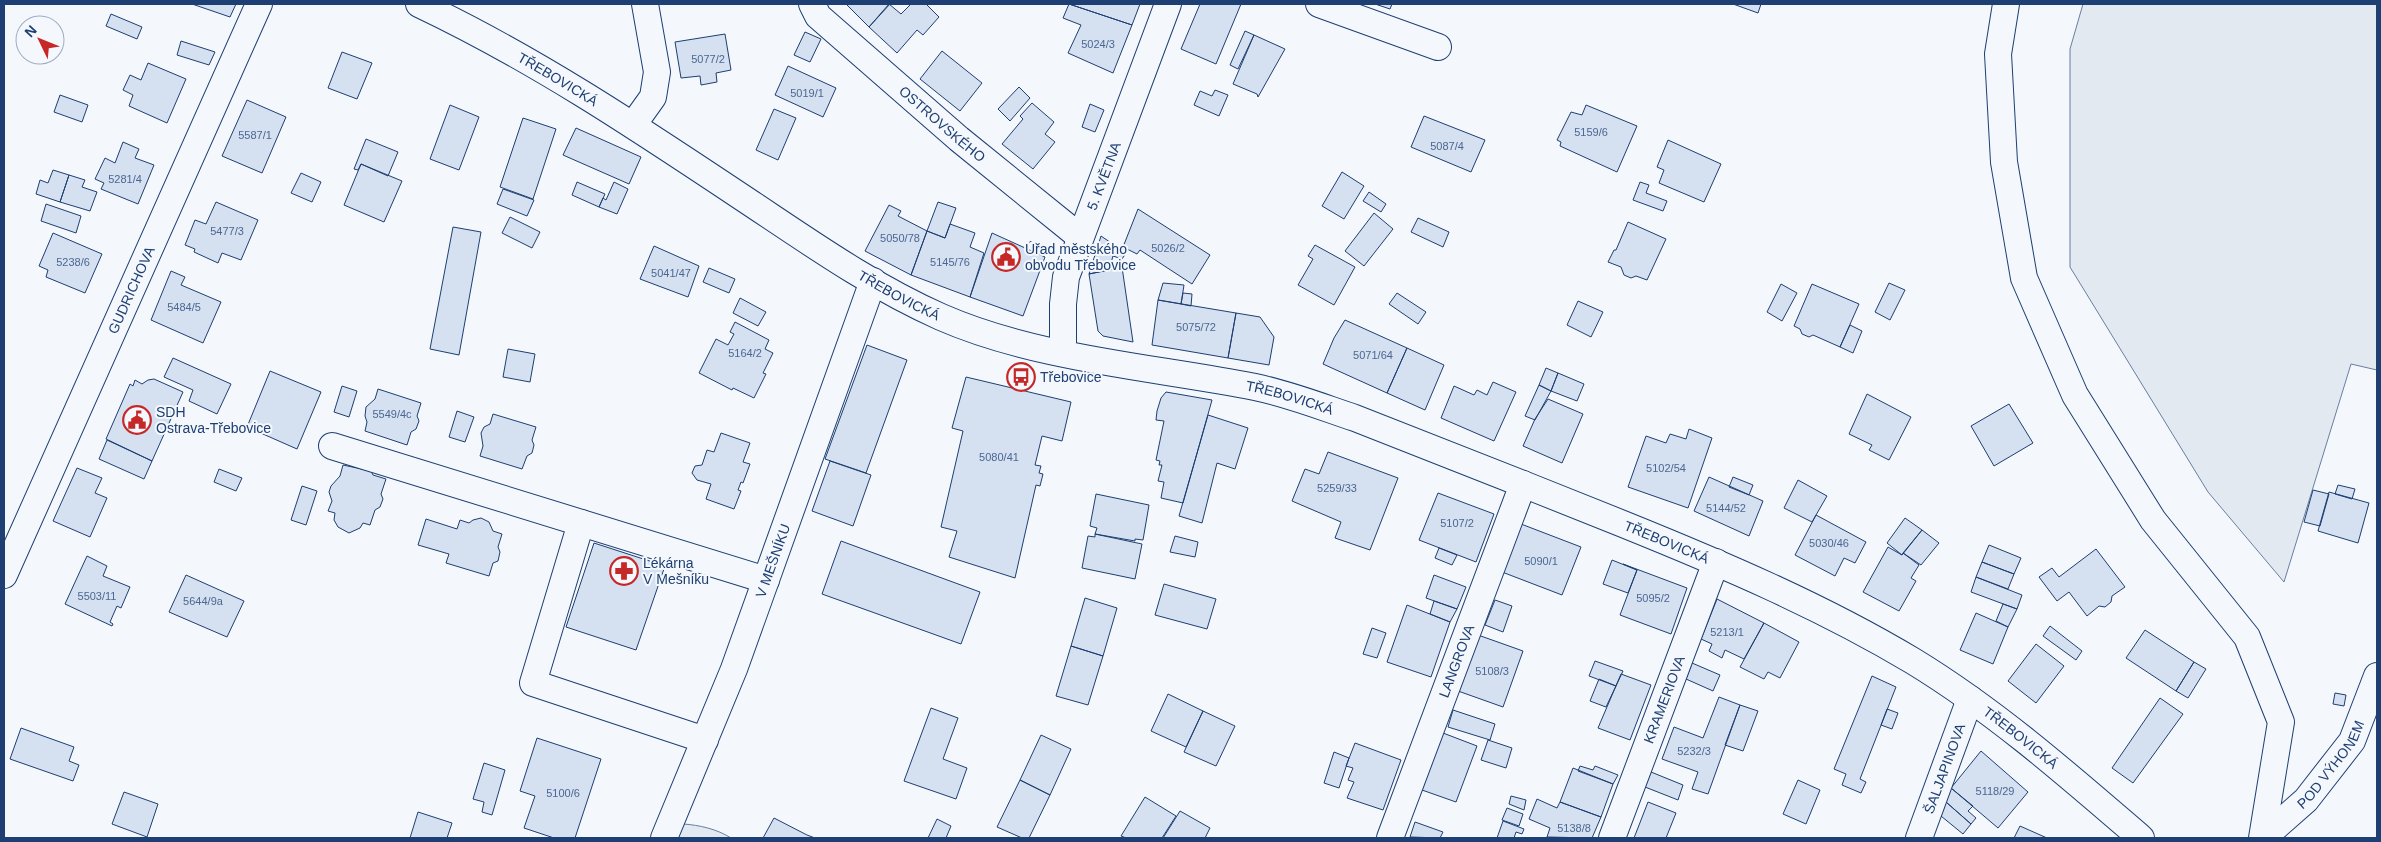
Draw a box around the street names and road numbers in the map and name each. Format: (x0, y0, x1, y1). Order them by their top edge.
street label: TŘEBOVICKÁ (515, 49, 601, 110)
street label: OSTROVSKÉHO (896, 83, 989, 165)
street label: 5. KVĚTNA (1084, 139, 1124, 212)
street label: GUDRICHOVA (105, 243, 158, 336)
street label: TŘEBOVICKÁ (855, 267, 943, 324)
street label: TŘEBOVICKÁ (1245, 377, 1336, 418)
street label: TŘEBOVICKÁ (1622, 517, 1712, 567)
street label: V MEŠNÍKU (752, 522, 793, 600)
street label: LANGROVA (1435, 622, 1478, 700)
street label: KRAMERIOVA (1640, 653, 1688, 746)
street label: TŘEBOVICKÁ (1980, 703, 2062, 772)
street label: POD VÝHONEM (2294, 718, 2367, 812)
street label: ŠALJAPINOVA (1921, 721, 1969, 816)

